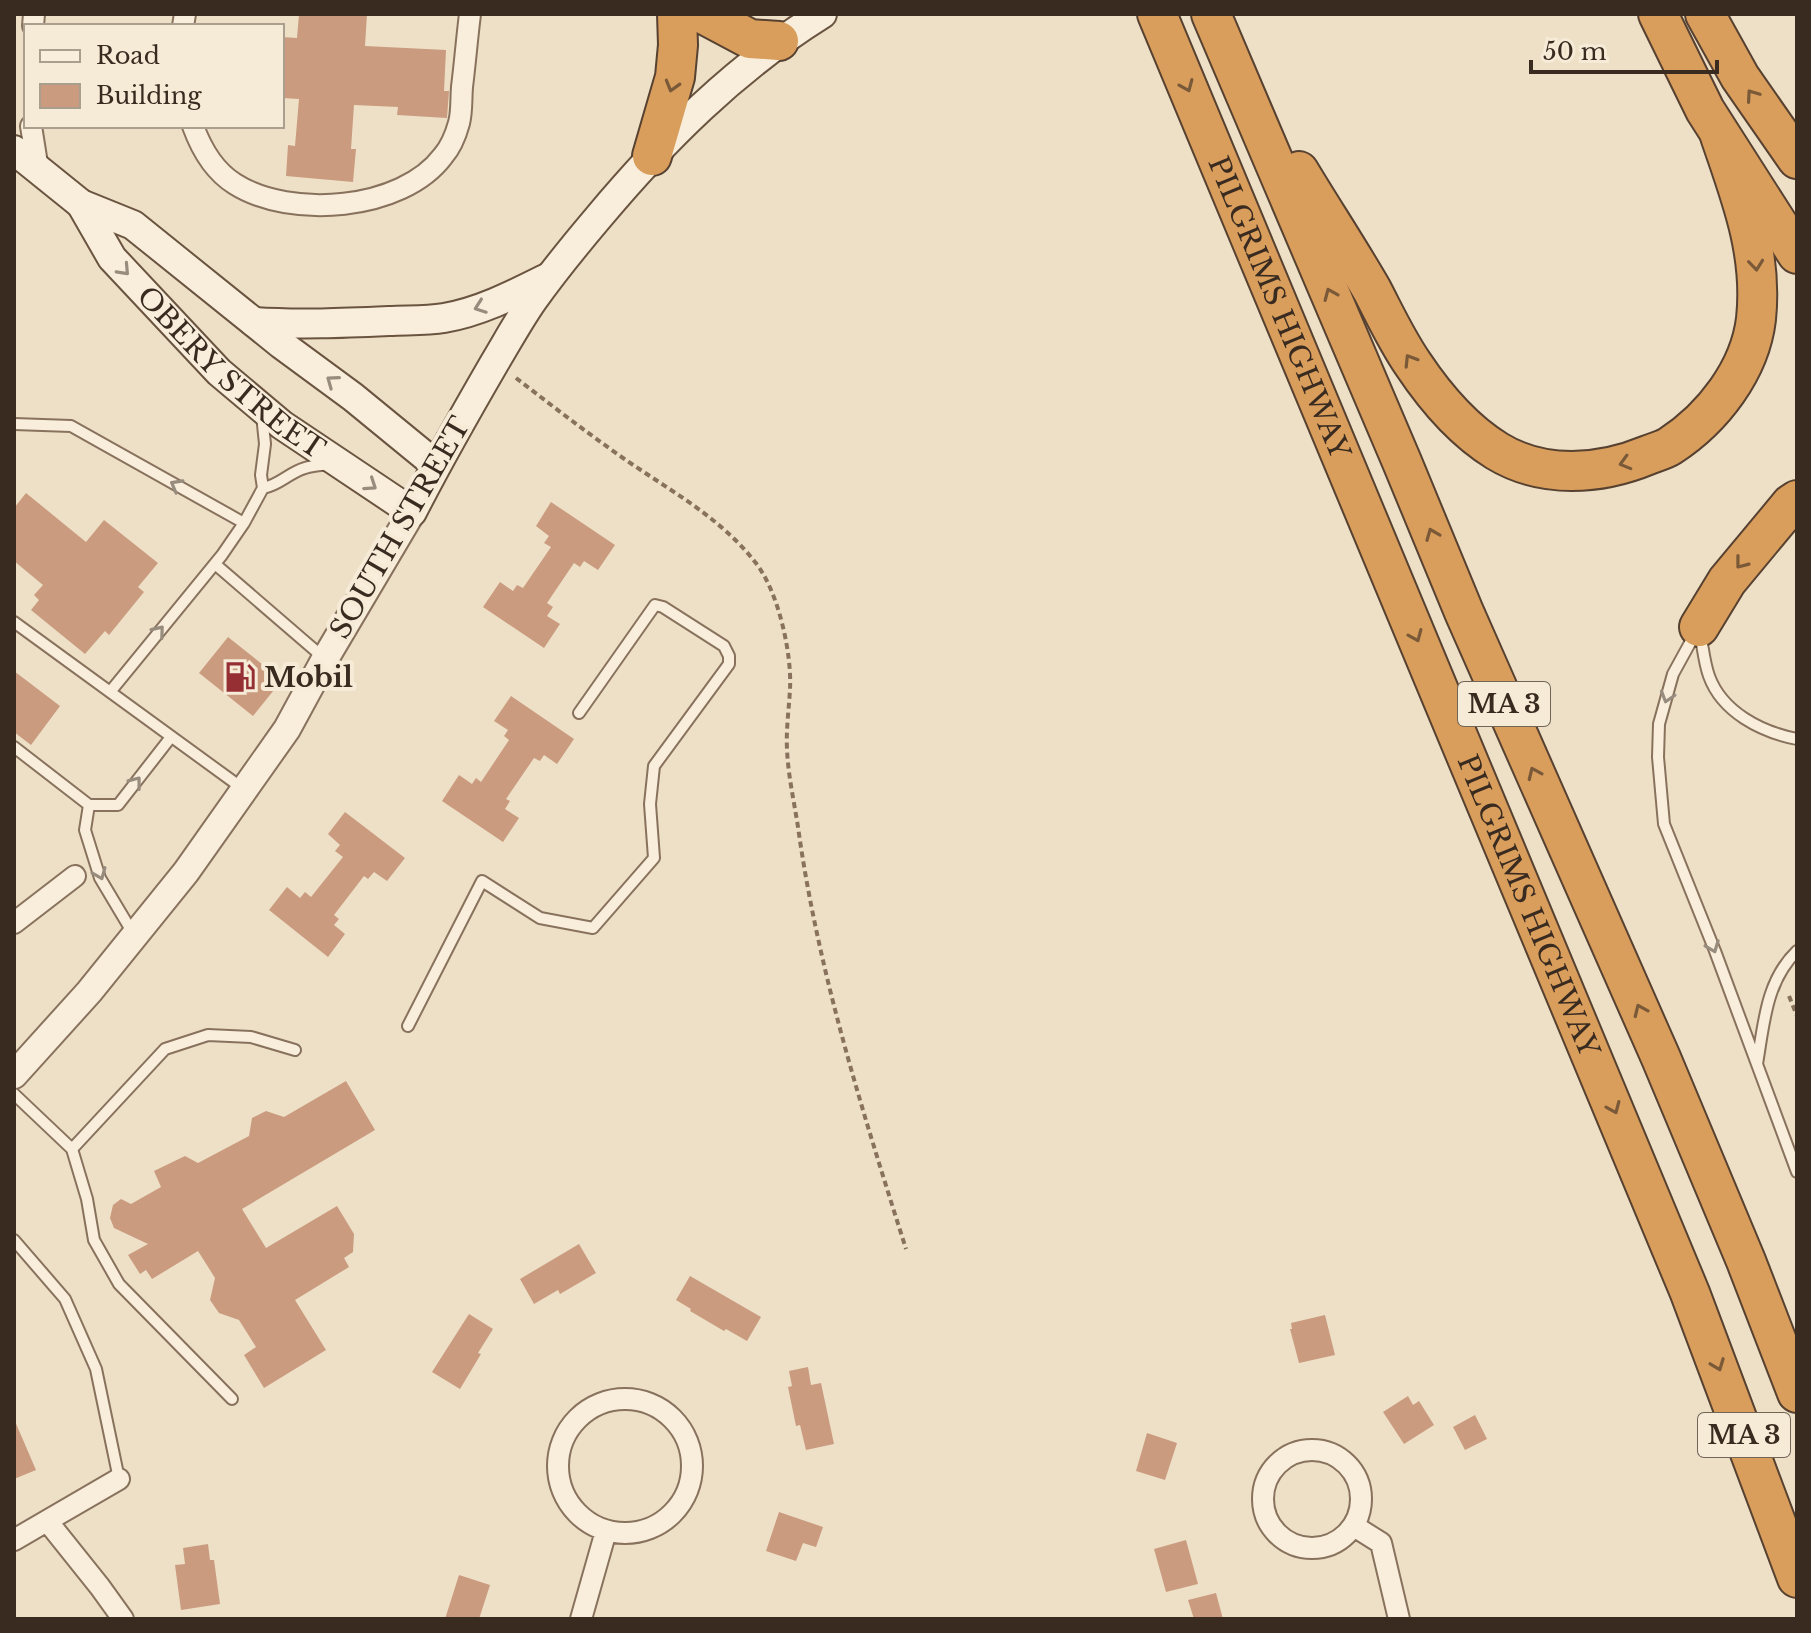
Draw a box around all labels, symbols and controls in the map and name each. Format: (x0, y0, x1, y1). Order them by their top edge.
legend (24, 24, 284, 128)
scale bar (1531, 24, 1717, 74)
text: 50 m (1543, 37, 1607, 66)
text: Road (96, 41, 160, 70)
one-way arrow (1177, 78, 1194, 92)
one-way arrow (665, 79, 681, 92)
text: Building (96, 81, 202, 110)
one-way arrow (1747, 90, 1762, 104)
street label: PILGRIMS HIGHWAY (1201, 151, 1358, 464)
one-way arrow (1747, 259, 1764, 272)
one-way arrow (114, 260, 128, 275)
street label: OBERY STREET (130, 279, 332, 467)
one-way arrow (1324, 288, 1340, 303)
one-way arrow (474, 297, 488, 314)
one-way arrow (1405, 354, 1420, 369)
one-way arrow (326, 376, 340, 391)
street label: SOUTH STREET (322, 410, 478, 645)
one-way arrow (1619, 454, 1633, 470)
one-way arrow (362, 475, 376, 490)
one-way arrow (170, 479, 184, 494)
one-way arrow (1425, 528, 1441, 542)
one-way arrow (1737, 554, 1751, 569)
one-way arrow (149, 626, 164, 641)
one-way arrow (1406, 628, 1423, 642)
fuel station icon: Mobil (223, 660, 257, 694)
place label: Mobil (264, 660, 353, 695)
road number: MA 3 (1458, 682, 1550, 726)
one-way arrow (1660, 690, 1676, 704)
street label: PILGRIMS HIGHWAY (1450, 749, 1607, 1063)
one-way arrow (1528, 767, 1544, 781)
one-way arrow (126, 776, 140, 791)
one-way arrow (90, 866, 107, 880)
one-way arrow (1703, 939, 1720, 953)
one-way arrow (1633, 1004, 1649, 1019)
one-way arrow (1604, 1100, 1620, 1115)
one-way arrow (1708, 1358, 1725, 1372)
road number: MA 3 (1698, 1413, 1790, 1457)

